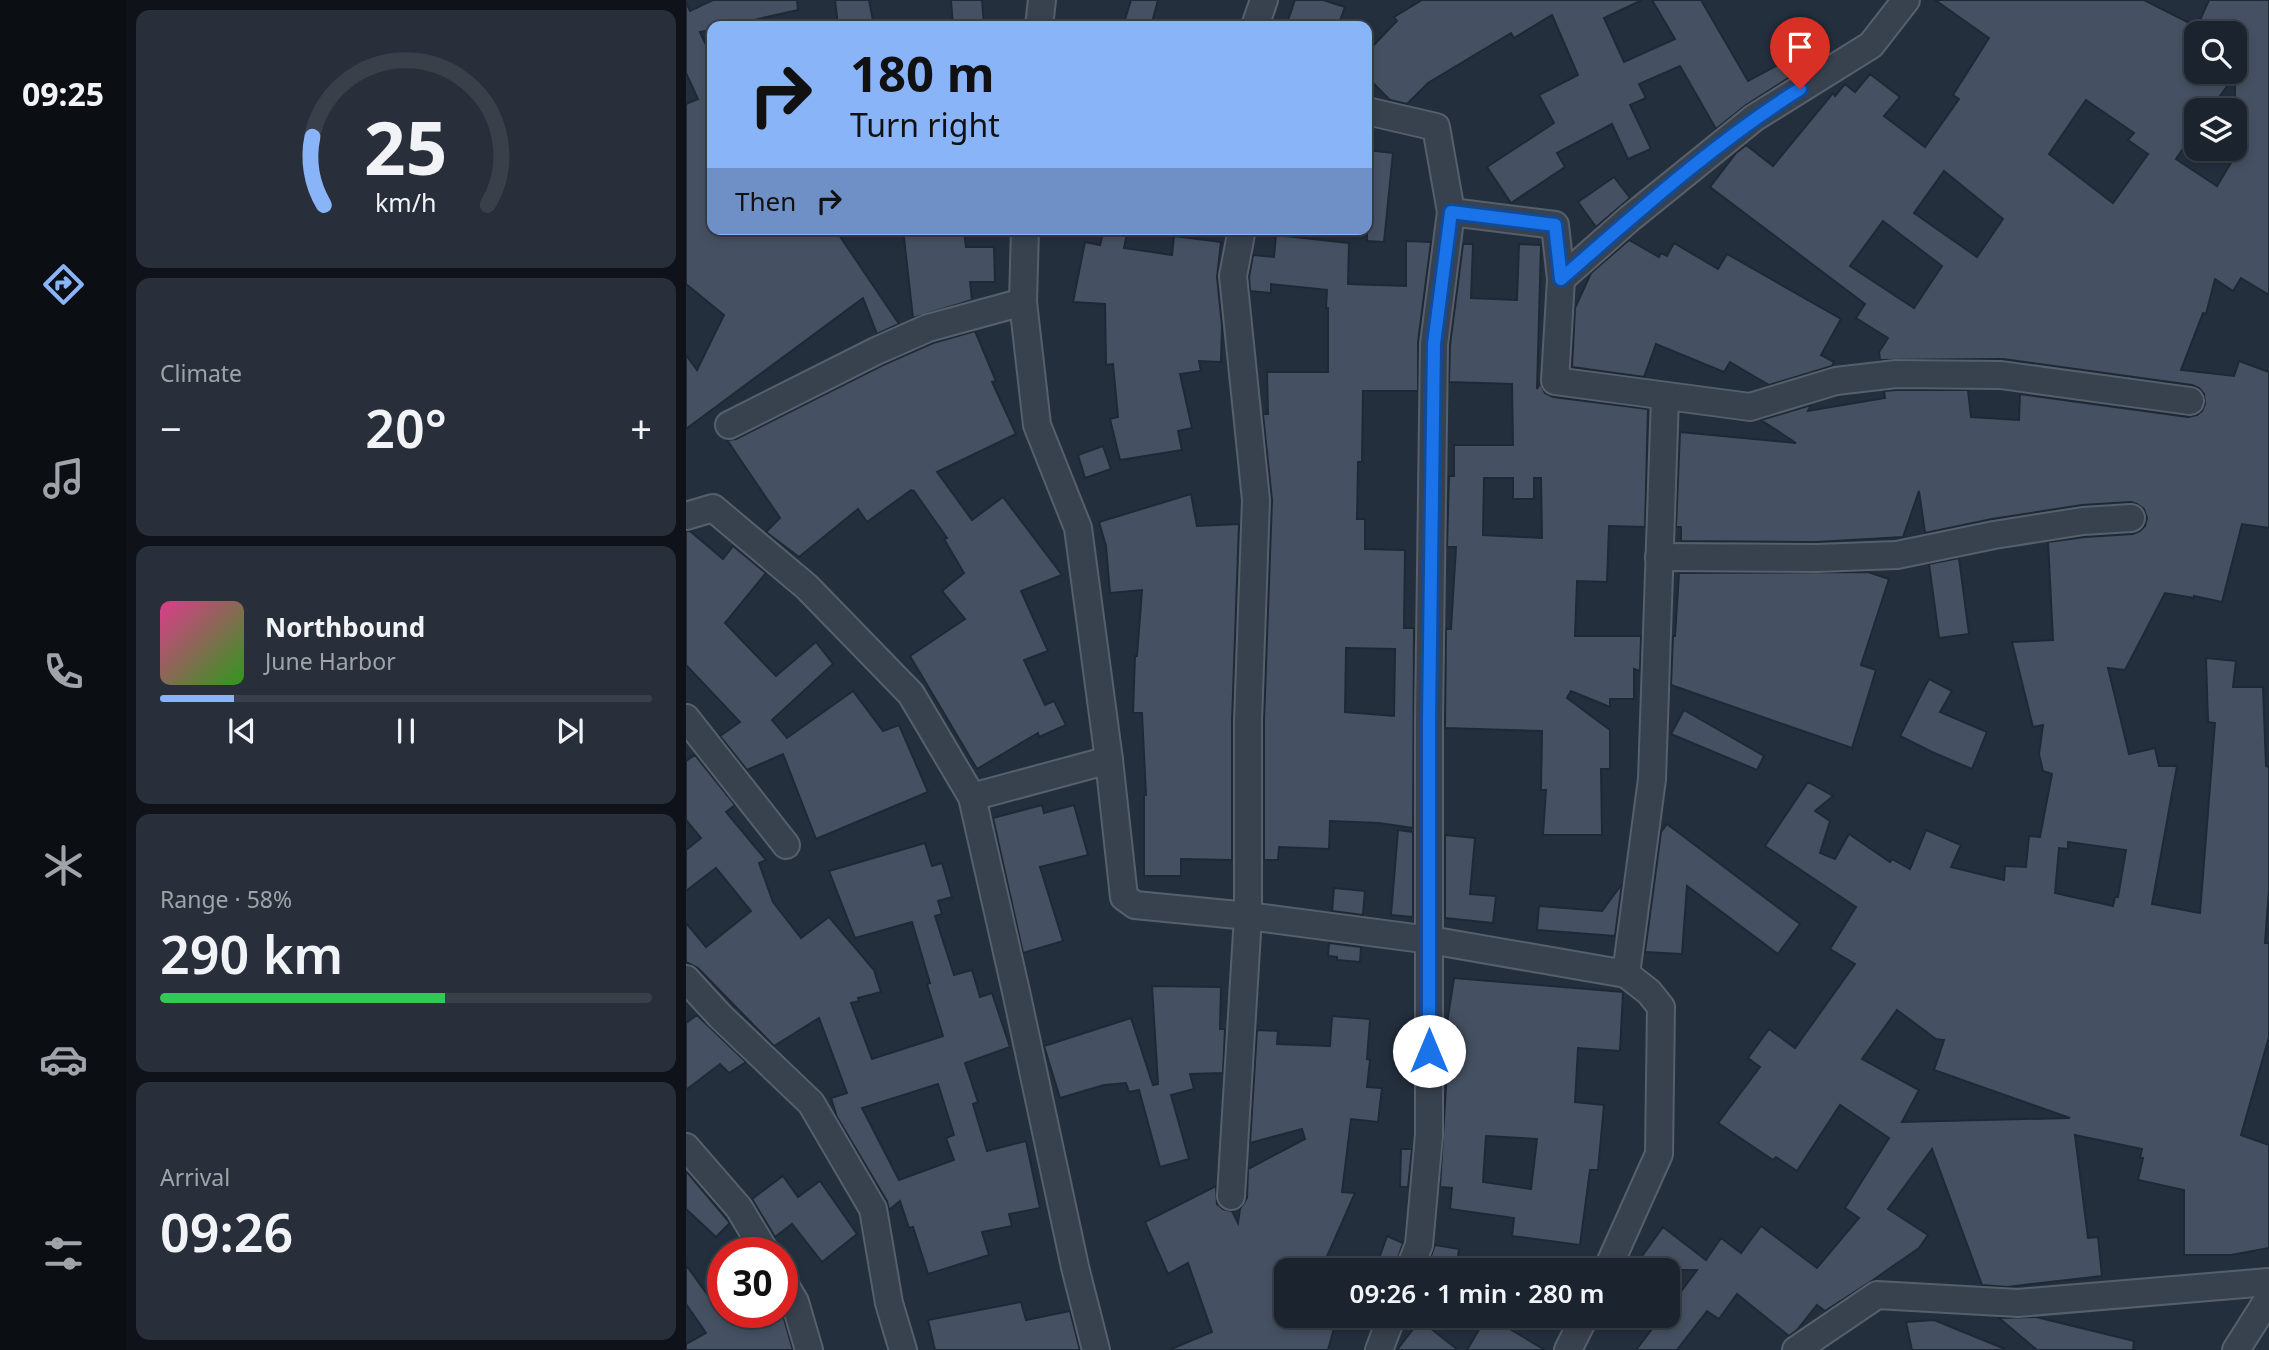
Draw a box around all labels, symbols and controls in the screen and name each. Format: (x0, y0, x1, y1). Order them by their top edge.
pin (1770, 17, 1830, 89)
map controls (2184, 21, 2247, 161)
button: search (2184, 21, 2247, 84)
icon: arrive (1781, 28, 1819, 66)
text: 180 m (850, 40, 995, 106)
icon: right (735, 49, 826, 140)
text: 09:25 (22, 72, 104, 115)
text: 25 (364, 97, 448, 196)
button: layers (2184, 98, 2247, 161)
text: Turn right (850, 103, 1000, 146)
icon: right (810, 182, 848, 220)
text: Then (735, 183, 796, 219)
text: km/h (375, 185, 437, 219)
icon: directions (39, 260, 88, 309)
text: Climate (160, 357, 242, 389)
text: 20° (365, 392, 447, 463)
text: − (160, 402, 182, 454)
text: + (630, 402, 652, 454)
icon: music (39, 454, 88, 503)
text: Northbound (265, 609, 425, 645)
text: June Harbor (265, 645, 396, 677)
icon: phone (39, 647, 88, 696)
icon: previous (223, 712, 261, 750)
icon: pause (387, 712, 425, 750)
icon: next (551, 712, 589, 750)
icon: climate (39, 841, 88, 890)
text: Range · 58% (160, 883, 292, 915)
text: 290 km (160, 918, 343, 989)
position arrow (1392, 1014, 1466, 1088)
icon: car (39, 1035, 88, 1084)
text: Arrival (160, 1161, 230, 1193)
text: 09:26 (160, 1196, 293, 1267)
icon: filters (39, 1229, 88, 1278)
speed limit sign: 30 (707, 1237, 798, 1328)
text: 09:26 · 1 min · 280 m (1350, 1275, 1604, 1311)

